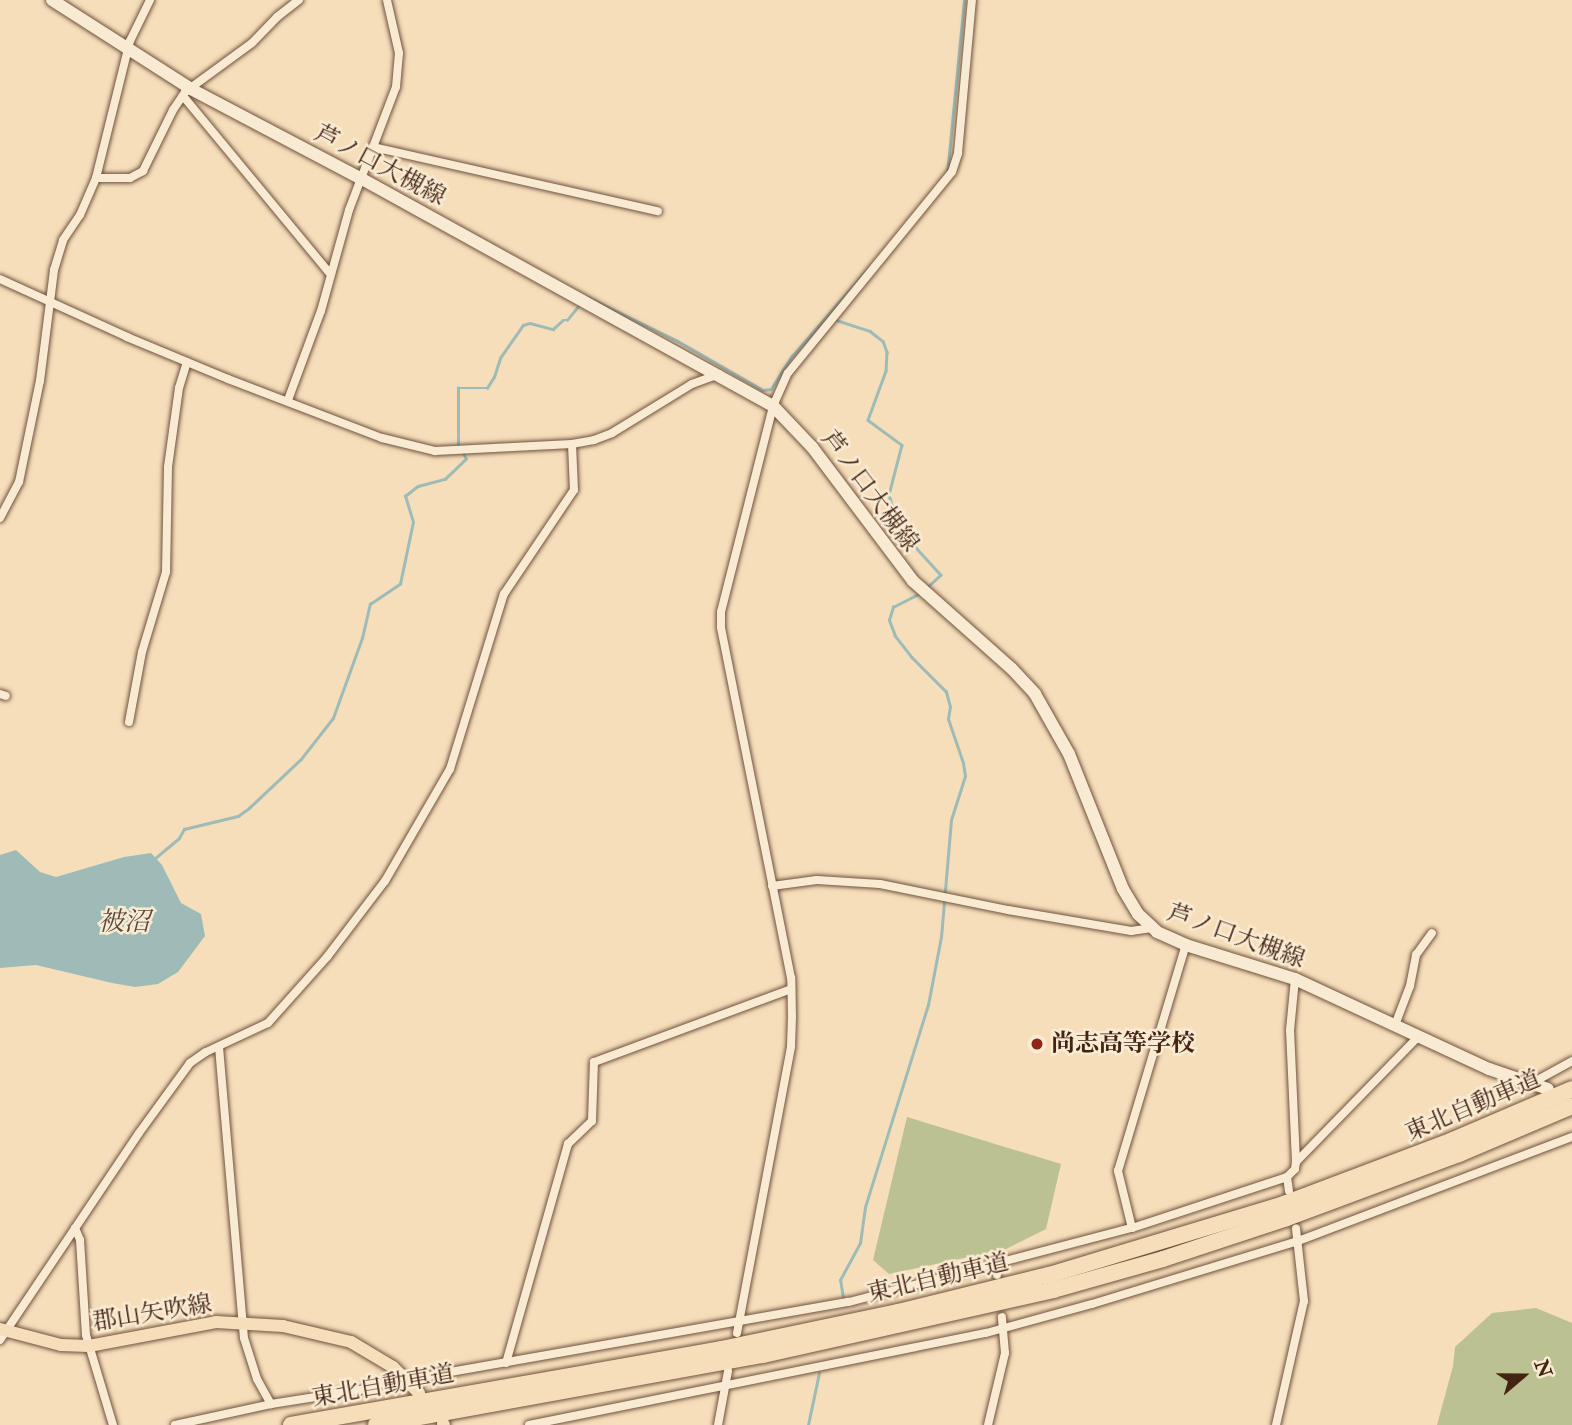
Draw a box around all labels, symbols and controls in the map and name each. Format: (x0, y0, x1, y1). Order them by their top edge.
street label: 芦ノ口大槻線 (310, 118, 450, 212)
street label: 芦ノ口大槻線 (815, 425, 925, 557)
street label: 芦ノ口大槻線 (1163, 898, 1309, 974)
water label: 被沼 (98, 907, 150, 939)
place label: 尚志高等学校 (1051, 1030, 1195, 1058)
marker: 尚志高等学校 (1029, 1036, 1045, 1052)
street label: 東北自動車道 (1401, 1065, 1545, 1147)
street label: 東北自動車道 (865, 1248, 1011, 1308)
street label: 郡山矢吹線 (90, 1289, 214, 1337)
north arrow (1488, 1341, 1558, 1411)
text: N (1529, 1357, 1557, 1381)
street label: 東北自動車道 (310, 1359, 456, 1413)

